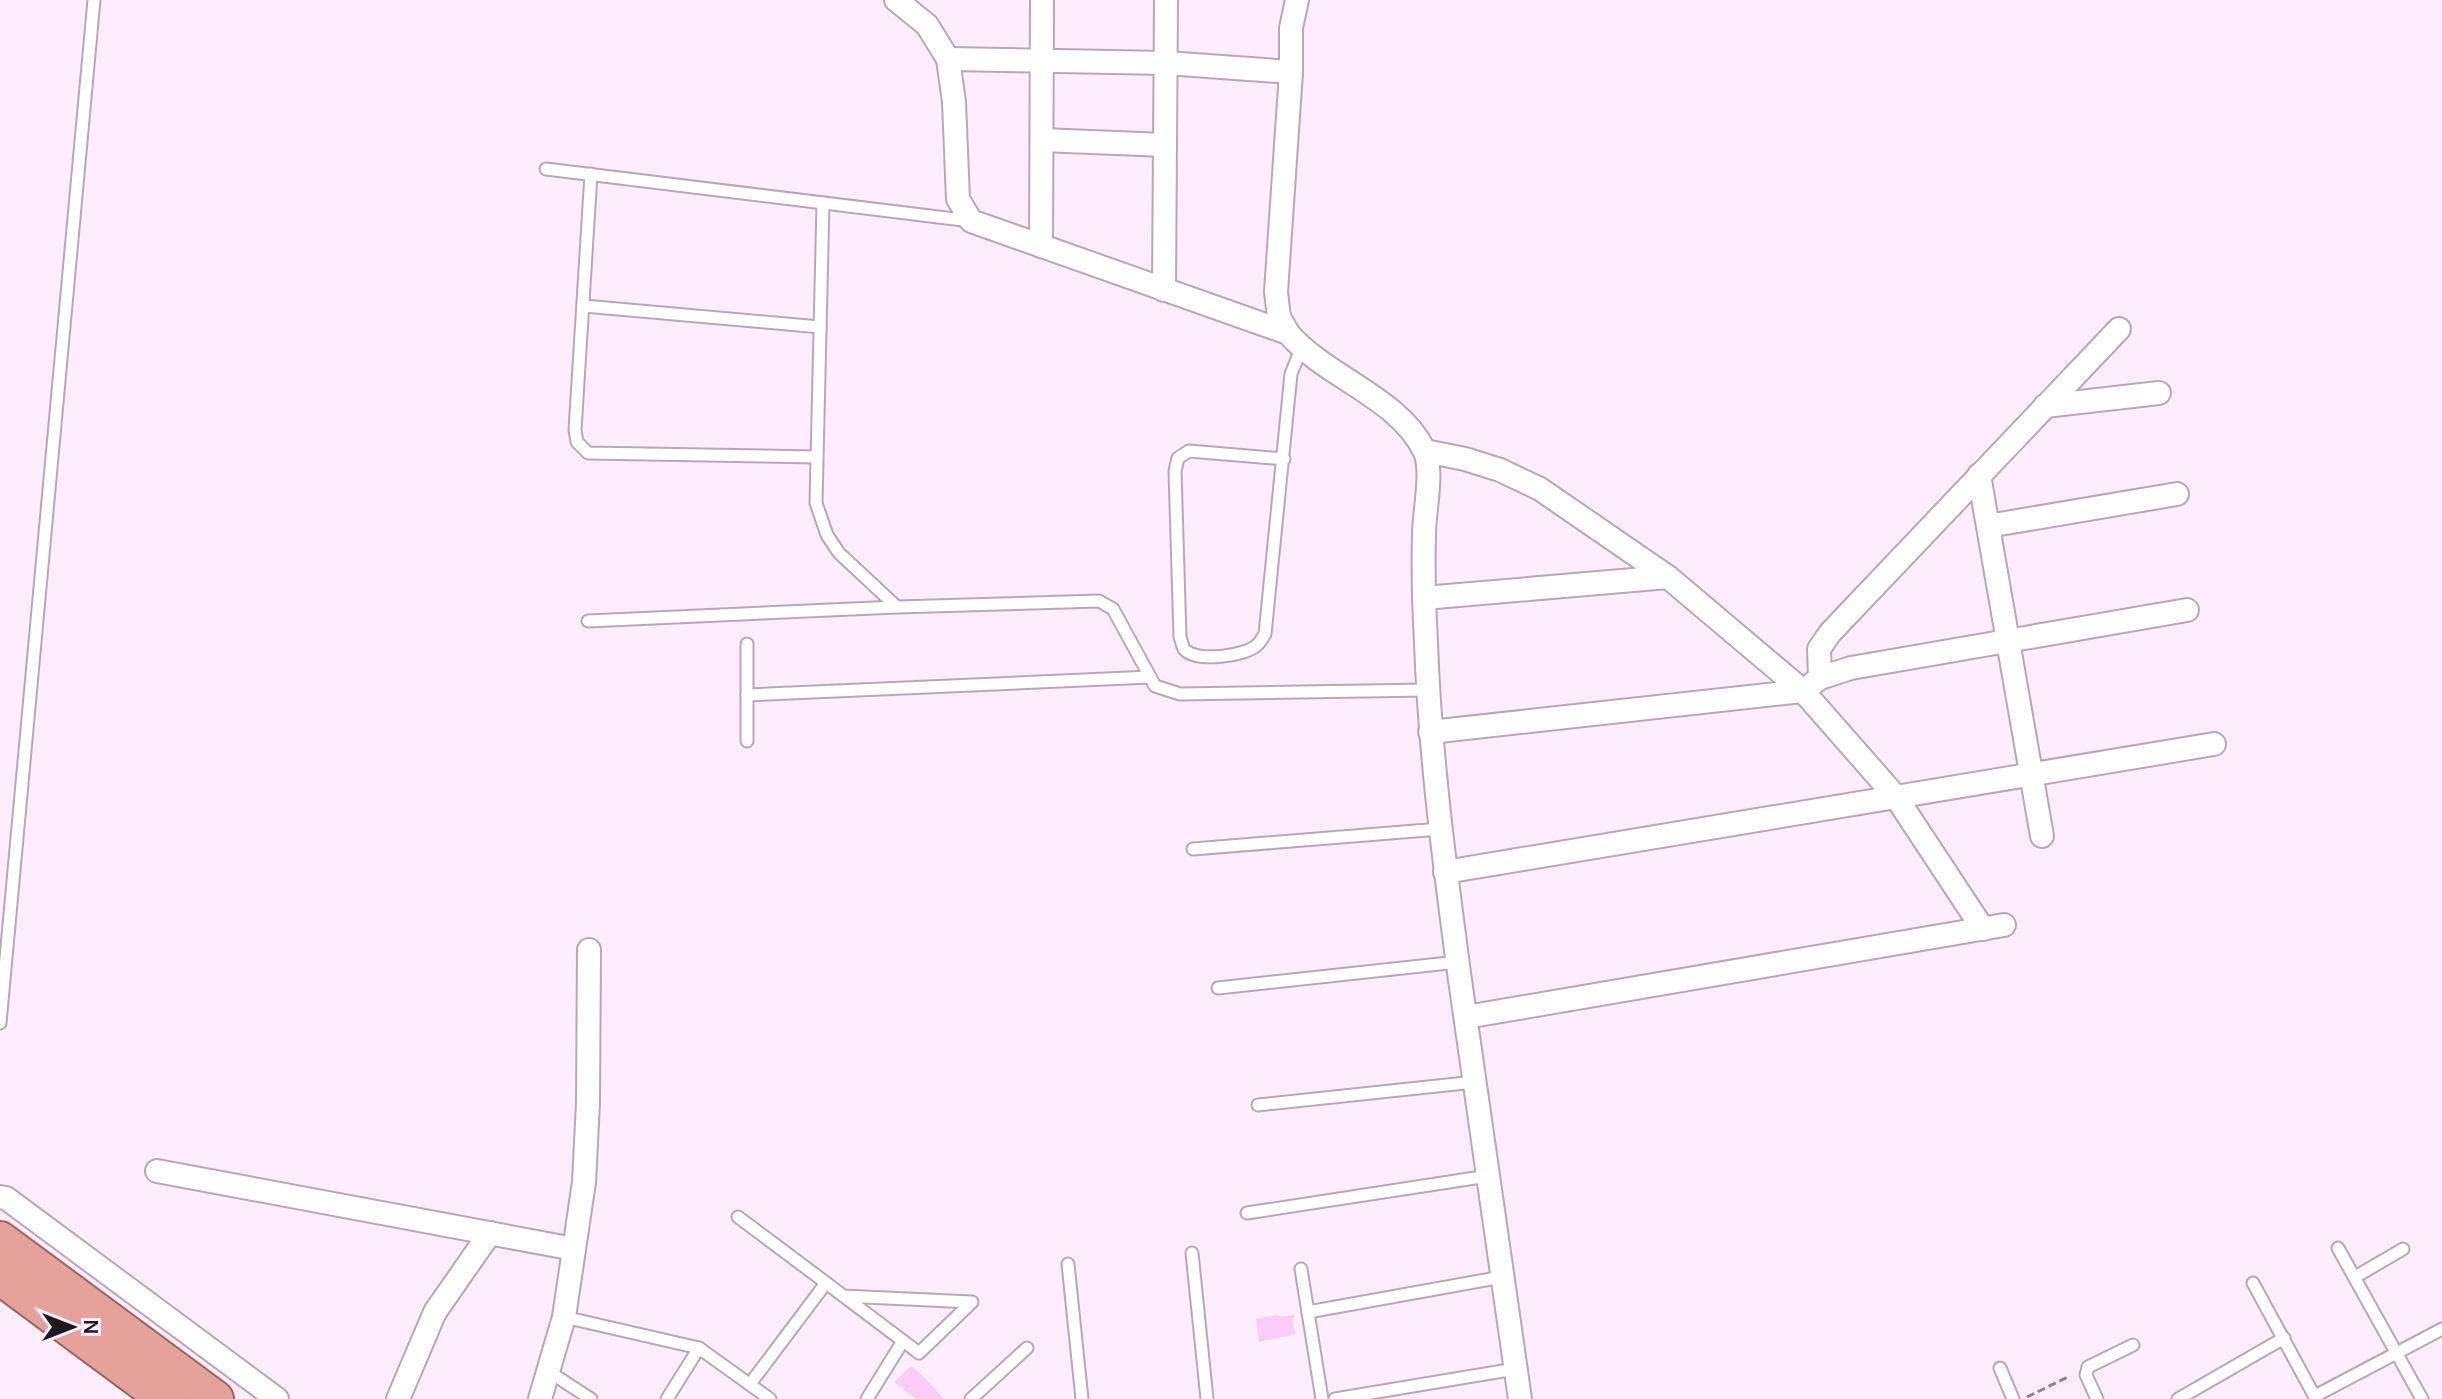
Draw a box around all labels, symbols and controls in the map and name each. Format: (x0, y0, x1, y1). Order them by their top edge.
north arrow (32, 1287, 112, 1367)
text: N (78, 1319, 104, 1335)

